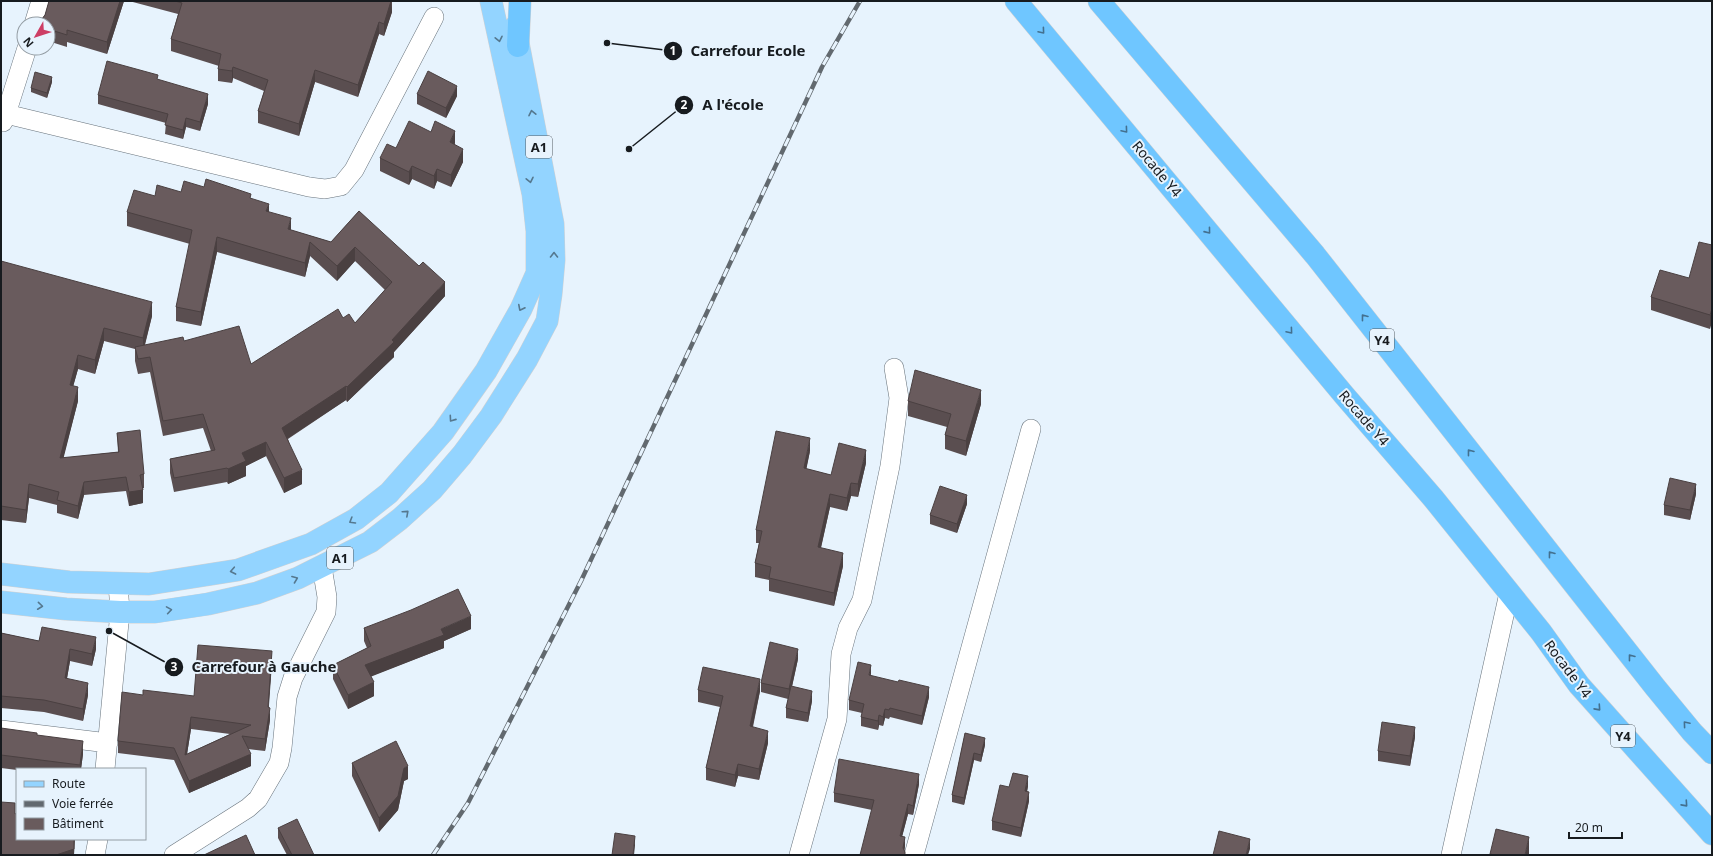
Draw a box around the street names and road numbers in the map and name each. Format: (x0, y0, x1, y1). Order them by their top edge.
road number: A1 (526, 136, 552, 158)
street label: Rocade Y4 (1128, 137, 1186, 201)
road number: Y4 (1370, 329, 1394, 351)
street label: Rocade Y4 (1335, 386, 1394, 450)
road number: A1 (327, 547, 353, 569)
street label: Rocade Y4 (1540, 636, 1596, 702)
road number: Y4 (1611, 725, 1635, 747)

